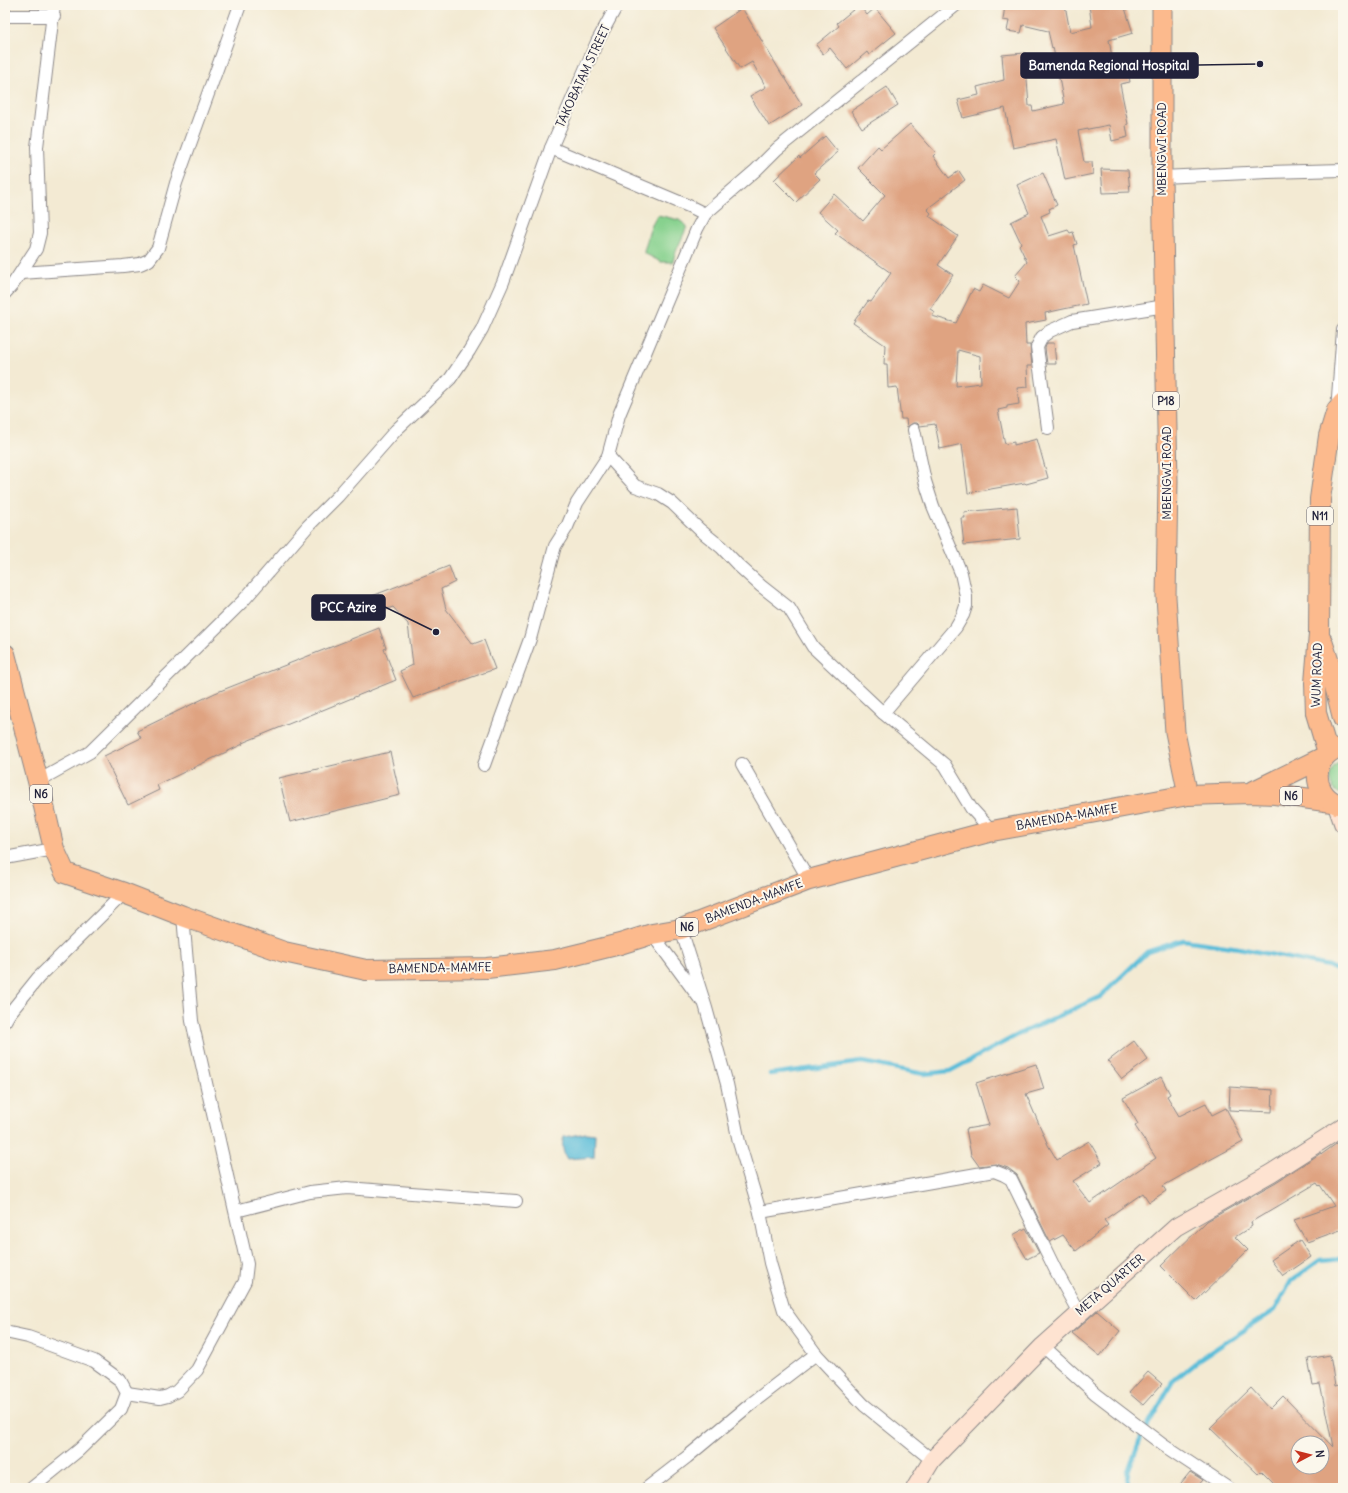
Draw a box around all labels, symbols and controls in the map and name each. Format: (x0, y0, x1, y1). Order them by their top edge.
street label: TAKOBATAM STREET (552, 22, 613, 130)
callout: Bamenda Regional Hospital (1021, 53, 1198, 78)
text: Bamenda Regional Hospital (1028, 57, 1190, 74)
street label: MBENGWI ROAD (1154, 102, 1169, 196)
road number: P18 (1153, 392, 1179, 410)
street label: MBENGWI ROAD (1159, 426, 1174, 520)
road number: N11 (1307, 507, 1333, 525)
callout: PCC Azire (312, 595, 385, 620)
text: PCC Azire (319, 599, 377, 616)
street label: WUM ROAD (1308, 642, 1325, 708)
road number: N6 (30, 785, 52, 803)
road number: N6 (1280, 787, 1302, 805)
street label: BAMENDA-MAMFE (1015, 800, 1119, 833)
street label: BAMENDA-MAMFE (703, 875, 805, 926)
road number: N6 (676, 918, 698, 936)
street label: BAMENDA-MAMFE (388, 959, 492, 976)
street label: META QUARTER (1072, 1250, 1147, 1319)
north arrow (1290, 1435, 1330, 1475)
text: N (1313, 1449, 1327, 1458)

